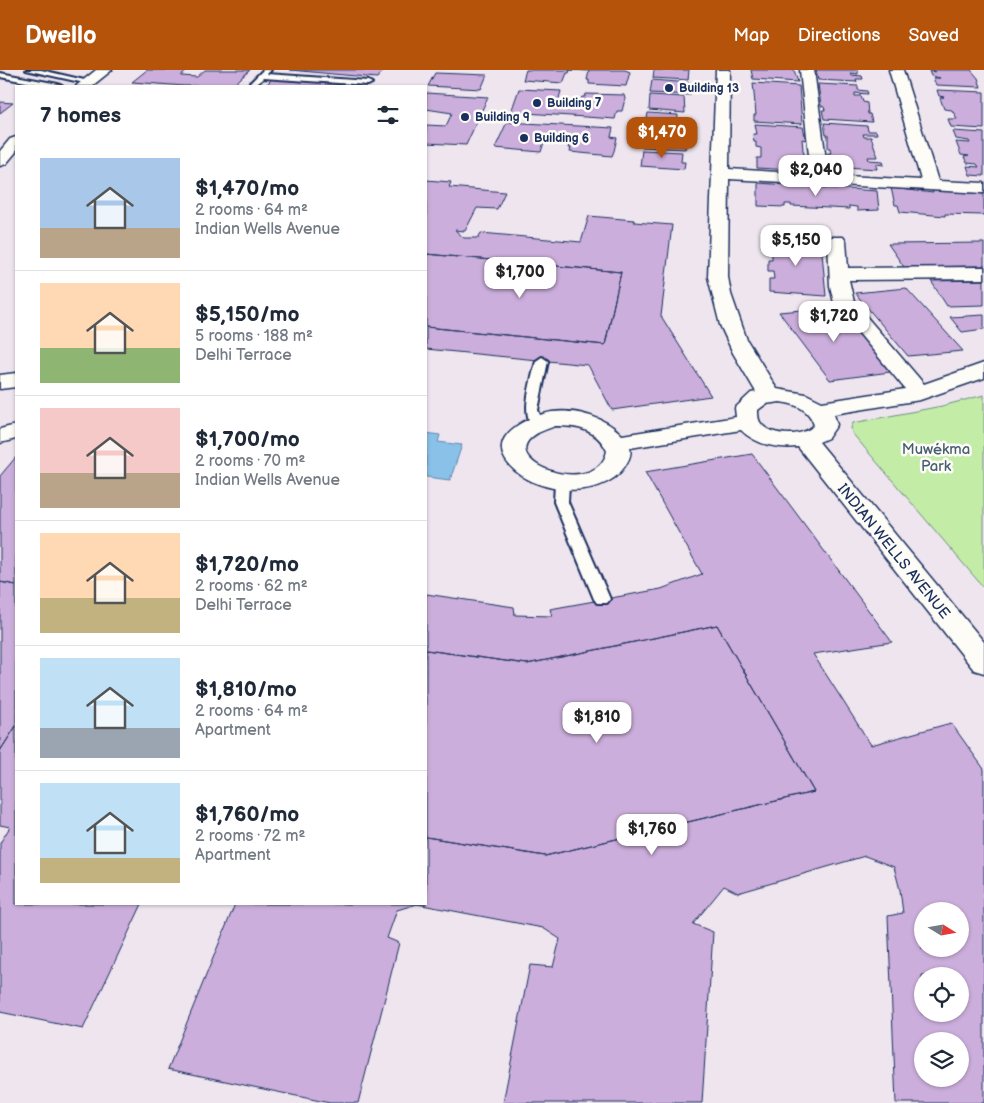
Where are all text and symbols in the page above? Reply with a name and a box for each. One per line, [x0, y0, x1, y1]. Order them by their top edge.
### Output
text: Dwello [25, 21, 97, 50]
text: Map [734, 25, 770, 46]
text: Directions [798, 25, 880, 46]
text: Saved [908, 25, 959, 46]
place label: Building 13 [679, 81, 739, 96]
marker: Building 13 [663, 82, 675, 94]
place label: Building 7 [547, 96, 602, 111]
marker: Building 7 [531, 97, 543, 109]
icon: filters [374, 101, 402, 129]
text: 7 homes [40, 103, 121, 128]
place label: Building 9 [475, 110, 530, 125]
marker: Building 9 [459, 111, 471, 123]
pin: $1,470 [621, 116, 703, 159]
text: $1,470 [637, 123, 687, 142]
place label: Building 6 [534, 131, 589, 146]
marker: Building 6 [518, 132, 530, 144]
pin: $2,040 [775, 154, 857, 197]
text: $2,040 [789, 161, 843, 180]
text: $1,470/mo [195, 176, 299, 201]
icon: home [80, 178, 140, 238]
text: 2 rooms · 64 m² [195, 201, 308, 220]
text: Indian Wells Avenue [195, 220, 340, 239]
pin: $5,150 [755, 224, 837, 267]
text: $5,150 [771, 231, 821, 250]
pin: $1,700 [479, 256, 561, 299]
text: $1,700 [495, 263, 545, 282]
pin: $1,720 [793, 300, 875, 343]
text: $5,150/mo [195, 302, 299, 327]
icon: home [80, 303, 140, 363]
text: $1,720 [810, 307, 858, 326]
text: 5 rooms · 188 m² [195, 327, 313, 346]
text: Delhi Terrace [195, 346, 292, 365]
text: $1,700/mo [195, 427, 300, 452]
icon: home [80, 428, 140, 488]
park label: Muwékma Park [902, 440, 970, 476]
text: 2 rooms · 70 m² [195, 452, 305, 471]
text: Indian Wells Avenue [195, 471, 340, 490]
street label: INDIAN WELLS AVENUE [833, 480, 954, 623]
text: $1,720/mo [195, 552, 299, 577]
icon: home [80, 553, 140, 613]
text: 2 rooms · 62 m² [195, 577, 308, 596]
text: Delhi Terrace [195, 596, 292, 615]
text: $1,810/mo [195, 677, 297, 702]
icon: home [80, 678, 140, 738]
text: 2 rooms · 64 m² [195, 702, 308, 721]
pin: $1,810 [556, 702, 638, 744]
text: $1,810 [573, 708, 621, 727]
text: Apartment [195, 721, 271, 740]
text: $1,760/mo [195, 802, 299, 827]
icon: home [80, 803, 140, 863]
pin: $1,760 [611, 814, 693, 856]
text: $1,760 [627, 820, 677, 839]
text: 2 rooms · 72 m² [195, 827, 305, 846]
text: Apartment [195, 846, 271, 865]
north arrow [914, 902, 969, 958]
map controls [914, 902, 969, 1087]
button: locate [914, 967, 969, 1022]
button: layers [914, 1032, 969, 1087]

